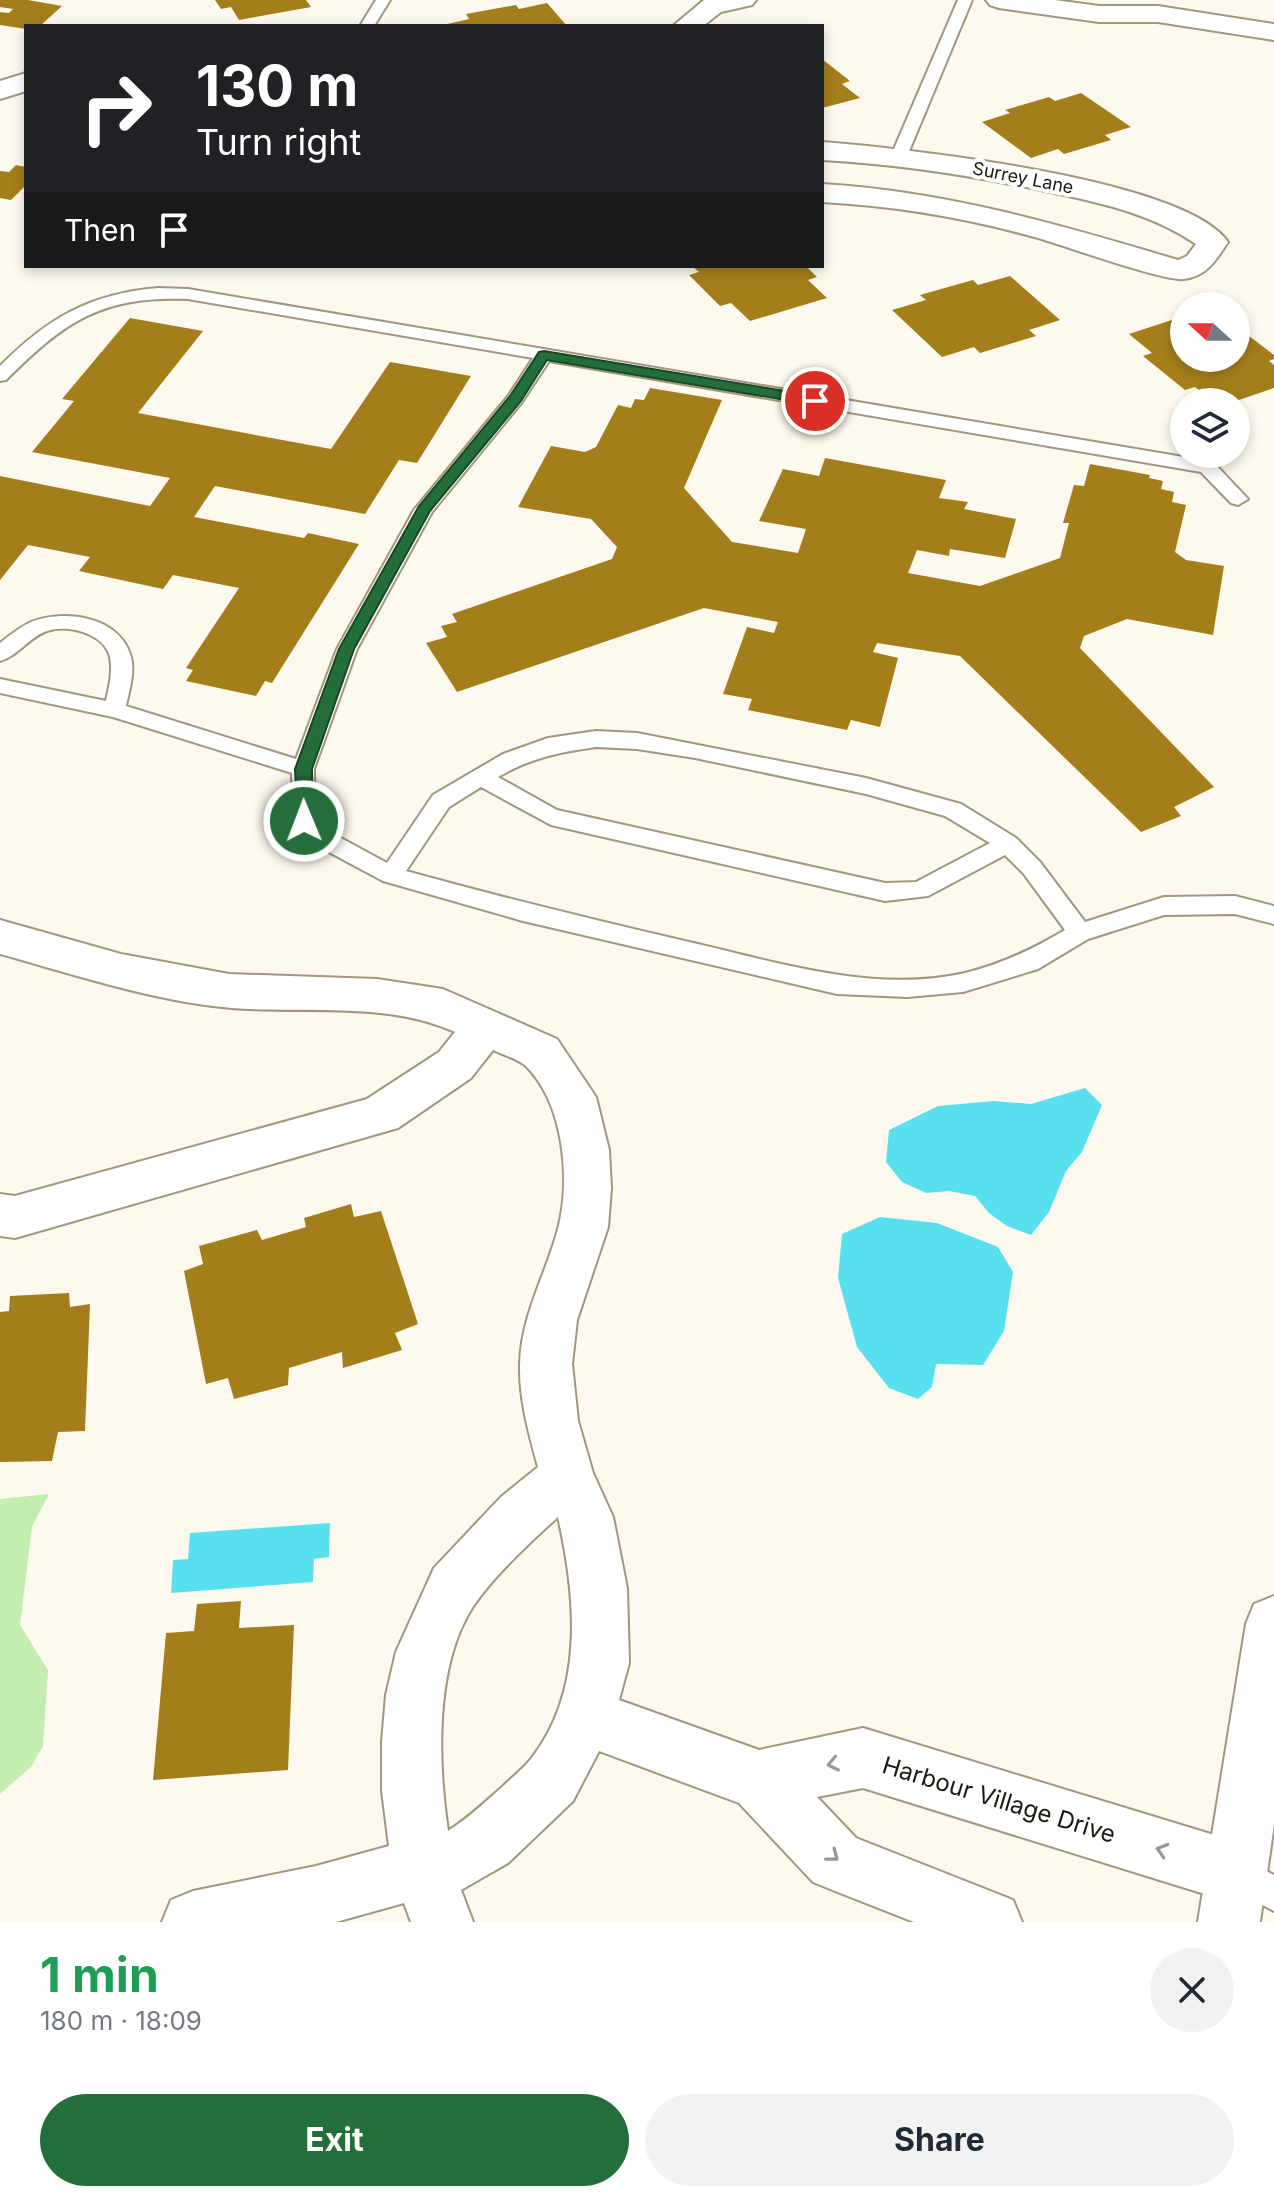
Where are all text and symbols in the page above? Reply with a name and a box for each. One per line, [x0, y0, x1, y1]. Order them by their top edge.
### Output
text: 130 m [196, 52, 358, 120]
icon: right [64, 56, 168, 160]
text: Turn right [196, 120, 361, 164]
street label: Surrey Lane [971, 157, 1075, 198]
icon: arrive [152, 208, 196, 252]
text: Then [64, 212, 136, 248]
north arrow [1170, 292, 1250, 372]
map controls [1170, 292, 1250, 468]
pin [781, 367, 849, 435]
icon: arrive [793, 379, 837, 423]
button: layers [1170, 388, 1250, 468]
position arrow [262, 779, 346, 863]
street label: Harbour Village Drive [879, 1750, 1119, 1849]
one-way arrow [827, 1755, 840, 1772]
one-way arrow [1156, 1843, 1170, 1859]
one-way arrow [824, 1846, 839, 1860]
text: 1 min [40, 1945, 159, 2004]
button: close [1150, 1948, 1234, 2032]
text: 180 m · 18:09 [40, 2005, 202, 2036]
button: Exit [40, 2094, 629, 2186]
button: Share [645, 2094, 1234, 2186]

